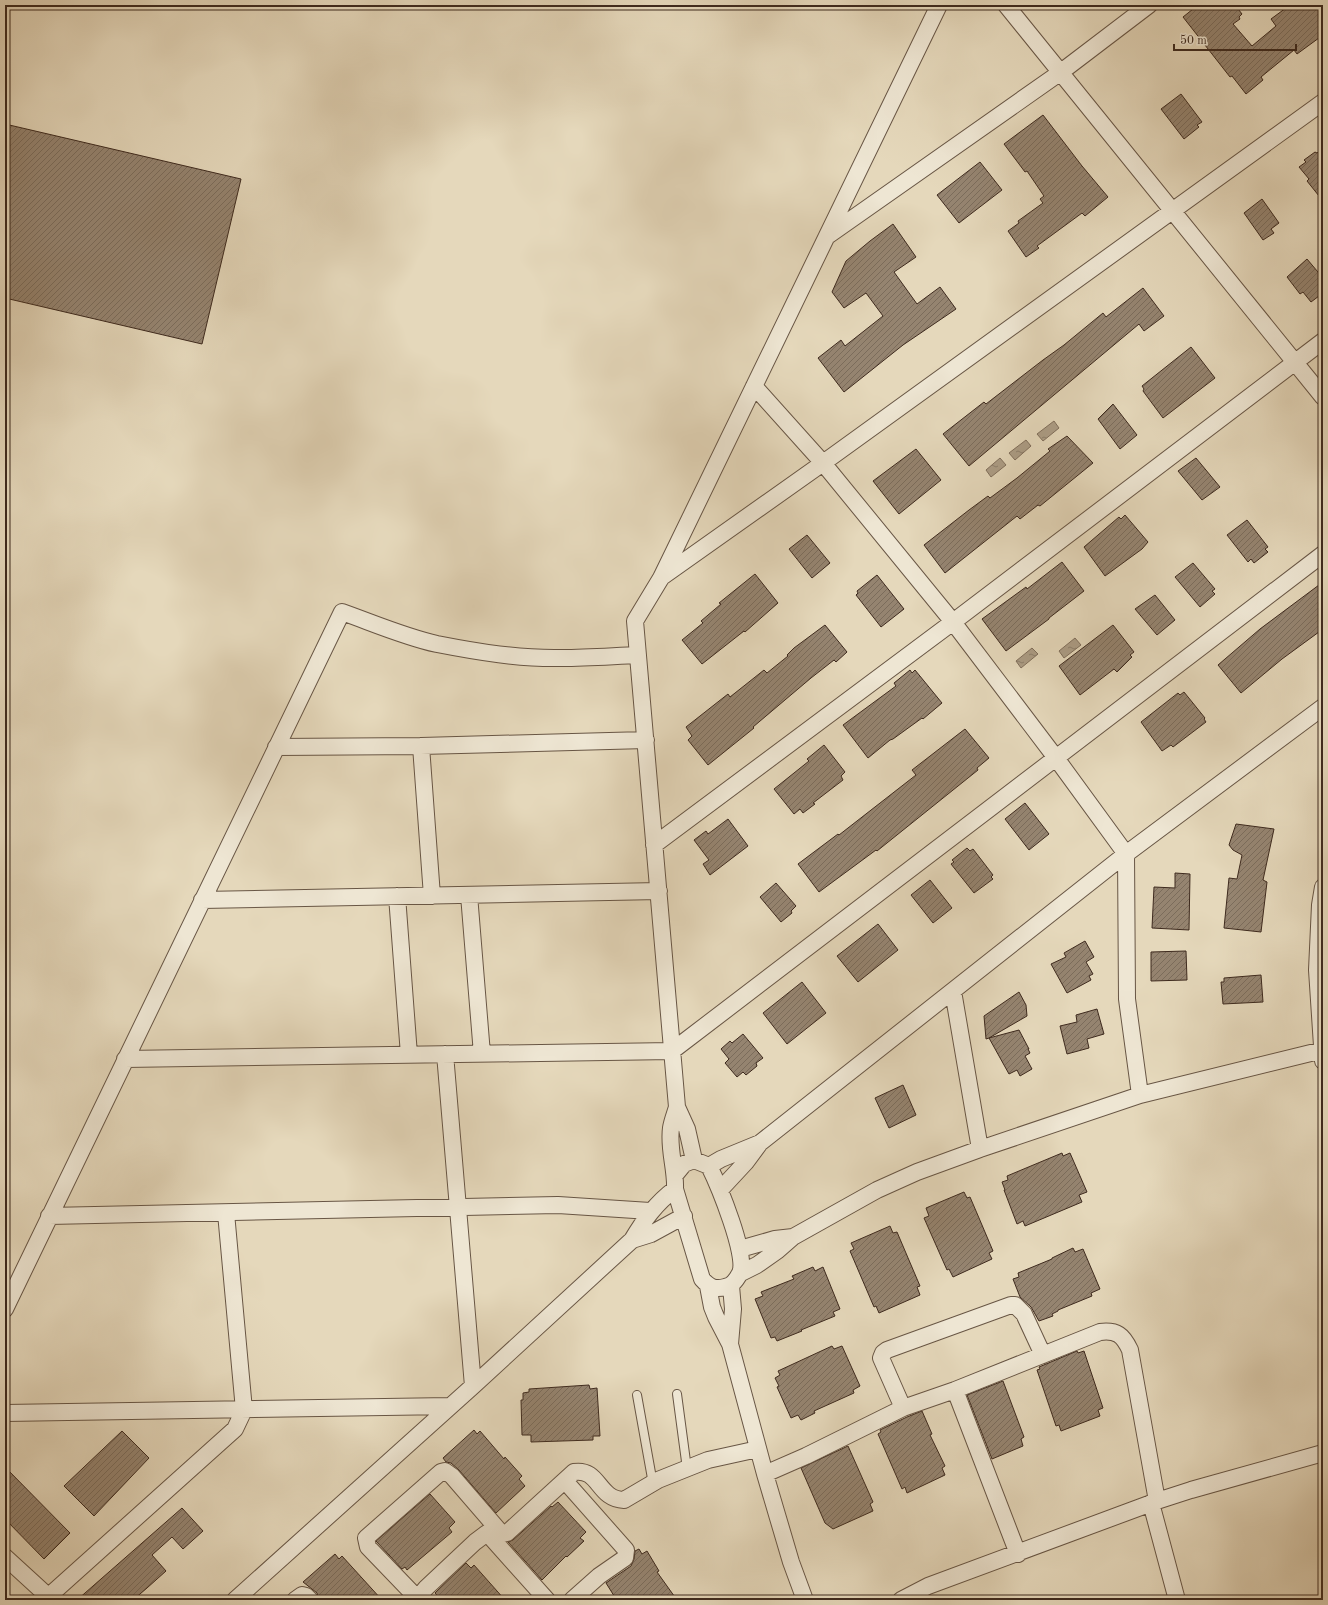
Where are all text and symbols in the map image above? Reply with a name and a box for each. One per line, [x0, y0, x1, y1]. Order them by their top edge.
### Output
scale bar [1174, 26, 1296, 52]
text: 50 m [1180, 34, 1207, 47]

